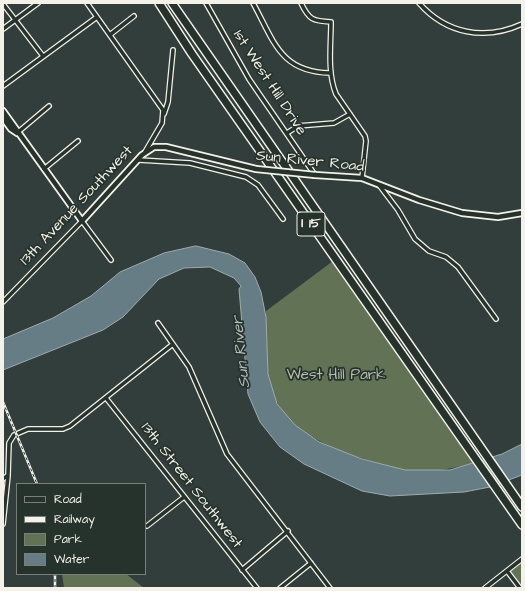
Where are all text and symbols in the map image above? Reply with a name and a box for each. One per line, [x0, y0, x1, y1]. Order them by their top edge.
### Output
street label: 1st West Hill Drive [228, 27, 310, 139]
street label: 13th Avenue Southwest [17, 143, 137, 269]
street label: Sun River Road [255, 147, 365, 177]
road number: I 15 [297, 212, 325, 236]
water label: Sun River [229, 315, 255, 389]
park label: West Hill Park [287, 367, 385, 385]
street label: 13th Street Southwest [136, 420, 246, 552]
legend [16, 483, 146, 575]
text: Road [54, 491, 82, 508]
text: Railway [54, 511, 95, 528]
text: Park [54, 531, 82, 548]
text: Water [54, 551, 89, 568]

